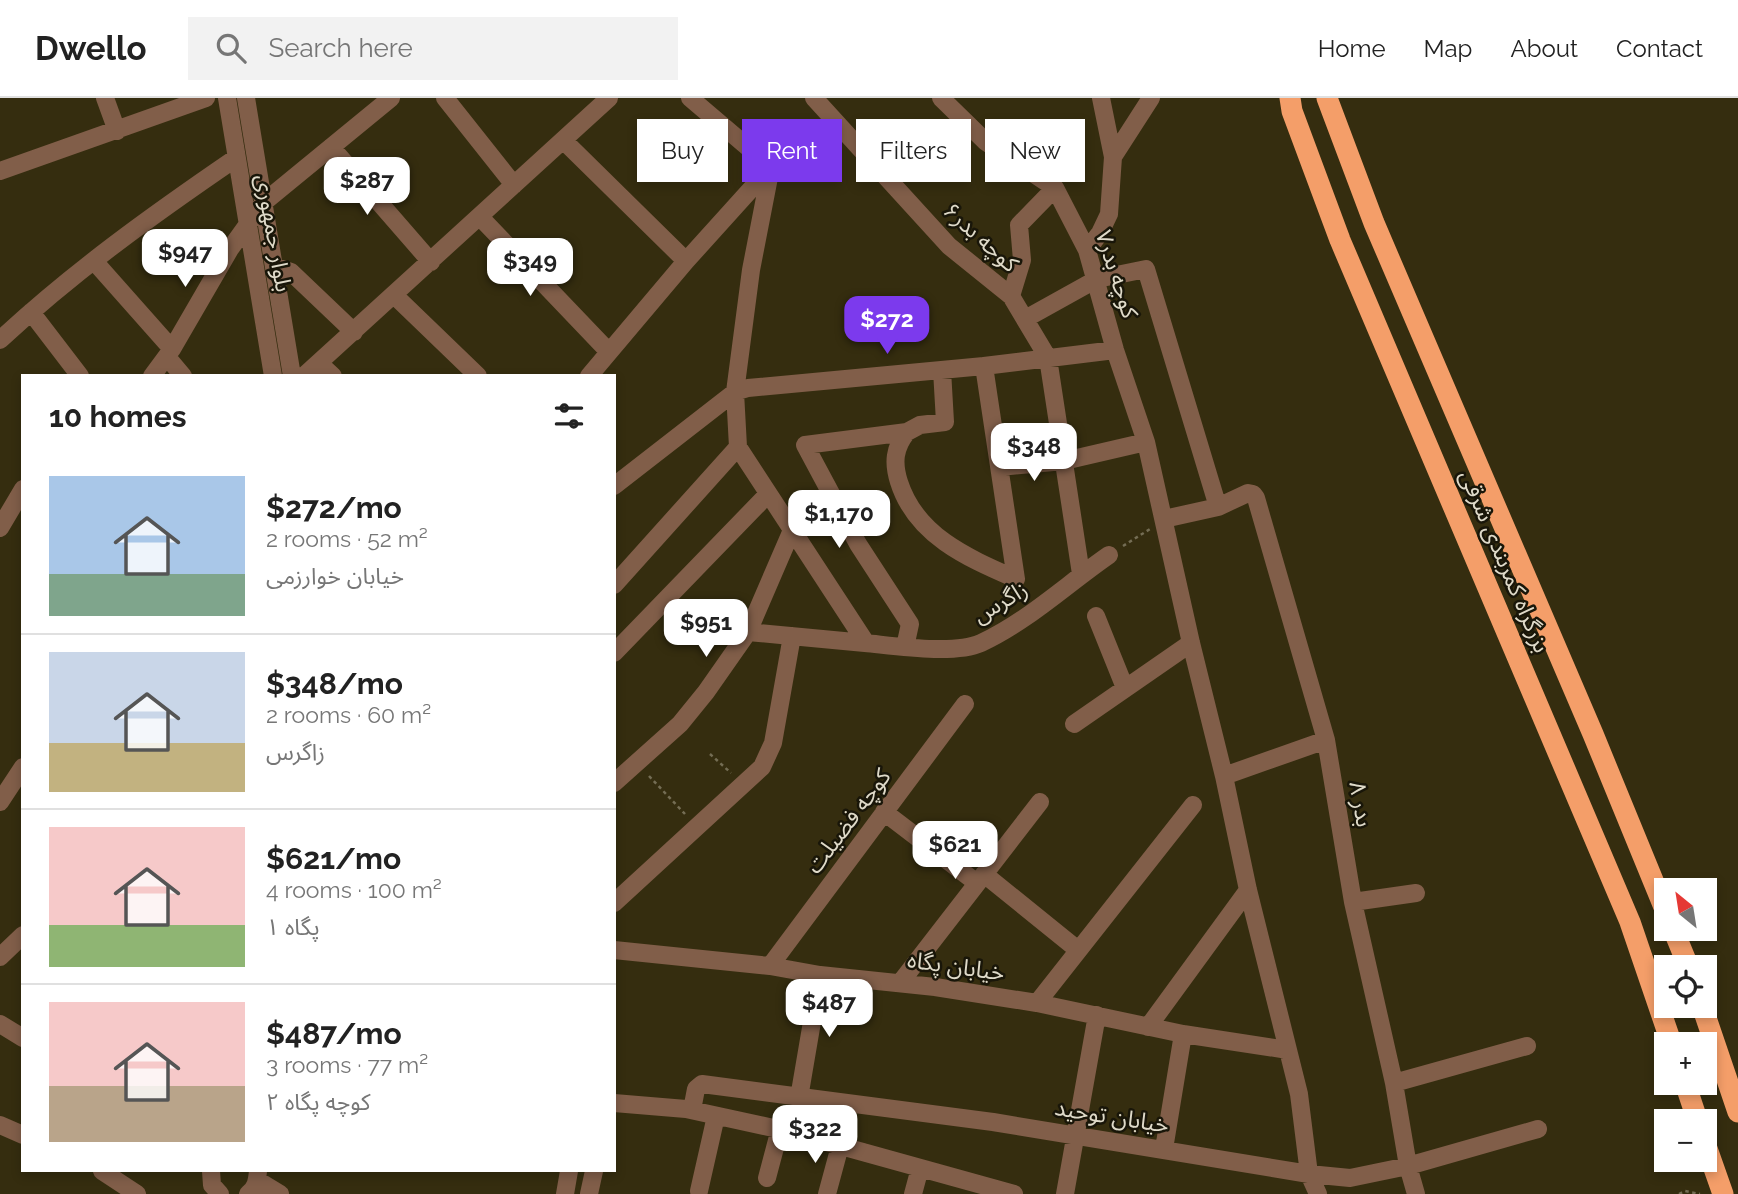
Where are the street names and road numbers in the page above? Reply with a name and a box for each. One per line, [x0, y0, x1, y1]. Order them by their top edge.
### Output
street label: بلوار جمهوری [250, 172, 298, 294]
street label: کوچه بدر۶ [937, 196, 1025, 279]
street label: کوچه بدر۷ [1089, 226, 1145, 322]
street label: بزرگراه کمربندی شرقی [1454, 465, 1556, 657]
street label: زاگرس [967, 575, 1033, 629]
street label: کوچه فضیلت [800, 763, 898, 879]
street label: بدر ۸ [1343, 779, 1379, 829]
street label: خیابان پگاه [905, 945, 1006, 988]
street label: خیابان توحید [1053, 1093, 1171, 1139]

